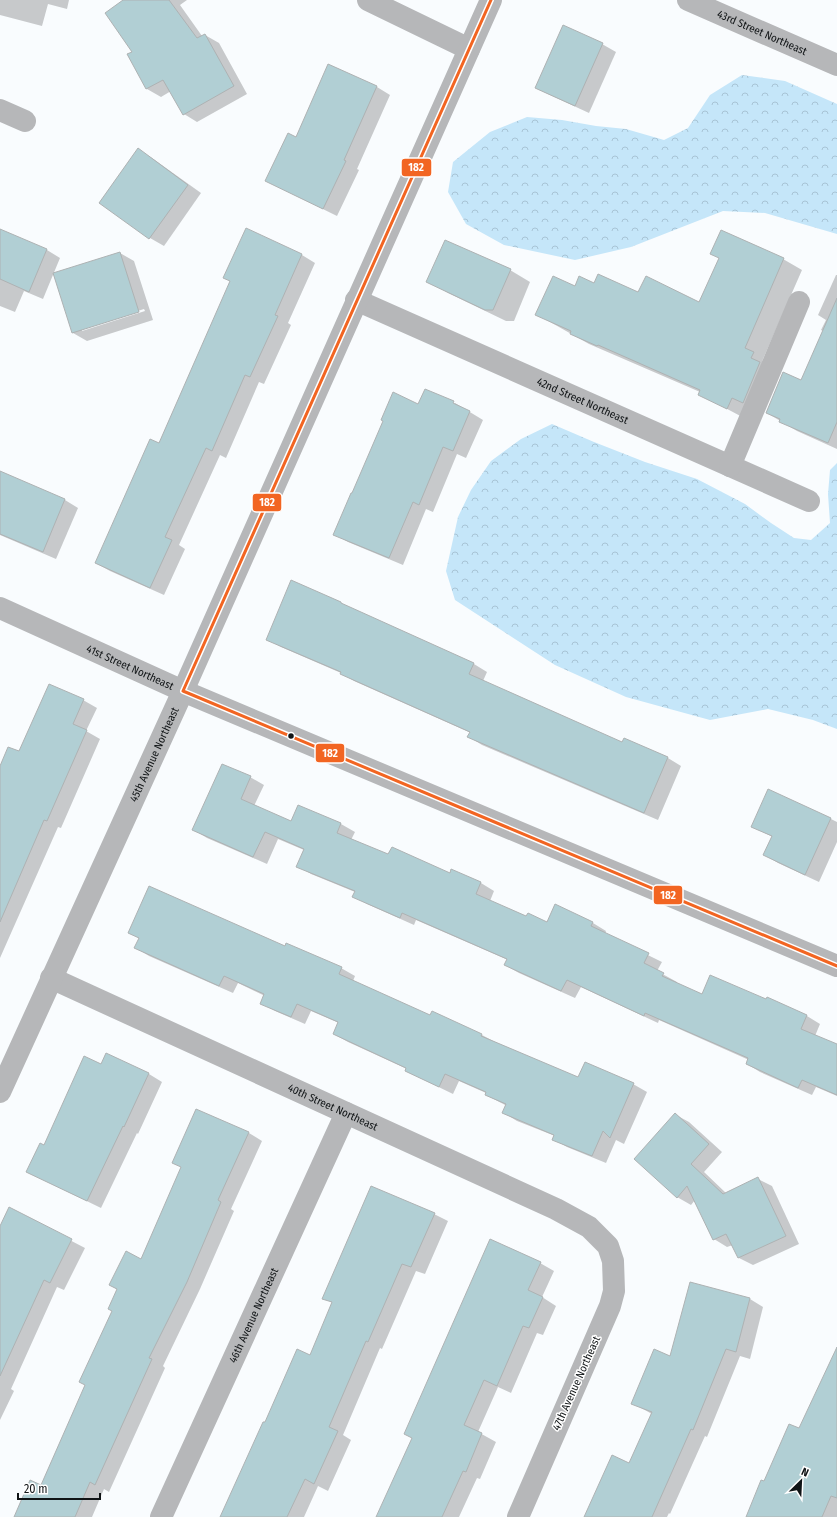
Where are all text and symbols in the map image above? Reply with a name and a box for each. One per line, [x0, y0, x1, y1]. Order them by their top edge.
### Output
street label: 43rd Street Northeast [715, 8, 809, 58]
line badge: 182 [401, 158, 432, 177]
text: 182 [408, 161, 424, 174]
street label: 42nd Street Northeast [535, 375, 631, 427]
line badge: 182 [252, 493, 282, 512]
text: 182 [259, 496, 275, 509]
street label: 41st Street Northeast [84, 642, 176, 693]
street label: 45th Avenue Northeast [127, 705, 182, 804]
unlabelled marker [286, 731, 296, 741]
line badge: 182 [315, 743, 345, 763]
text: 182 [322, 747, 338, 760]
line badge: 182 [653, 885, 683, 905]
text: 182 [660, 889, 676, 902]
street label: 40th Street Northeast [286, 1081, 380, 1134]
street label: 46th Avenue Northeast [226, 1265, 281, 1365]
street label: 47th Avenue Northeast [550, 1334, 603, 1432]
north arrow [781, 1461, 821, 1501]
text: N [799, 1465, 811, 1480]
scale bar [18, 1475, 100, 1501]
text: 20 m [24, 1482, 48, 1496]

